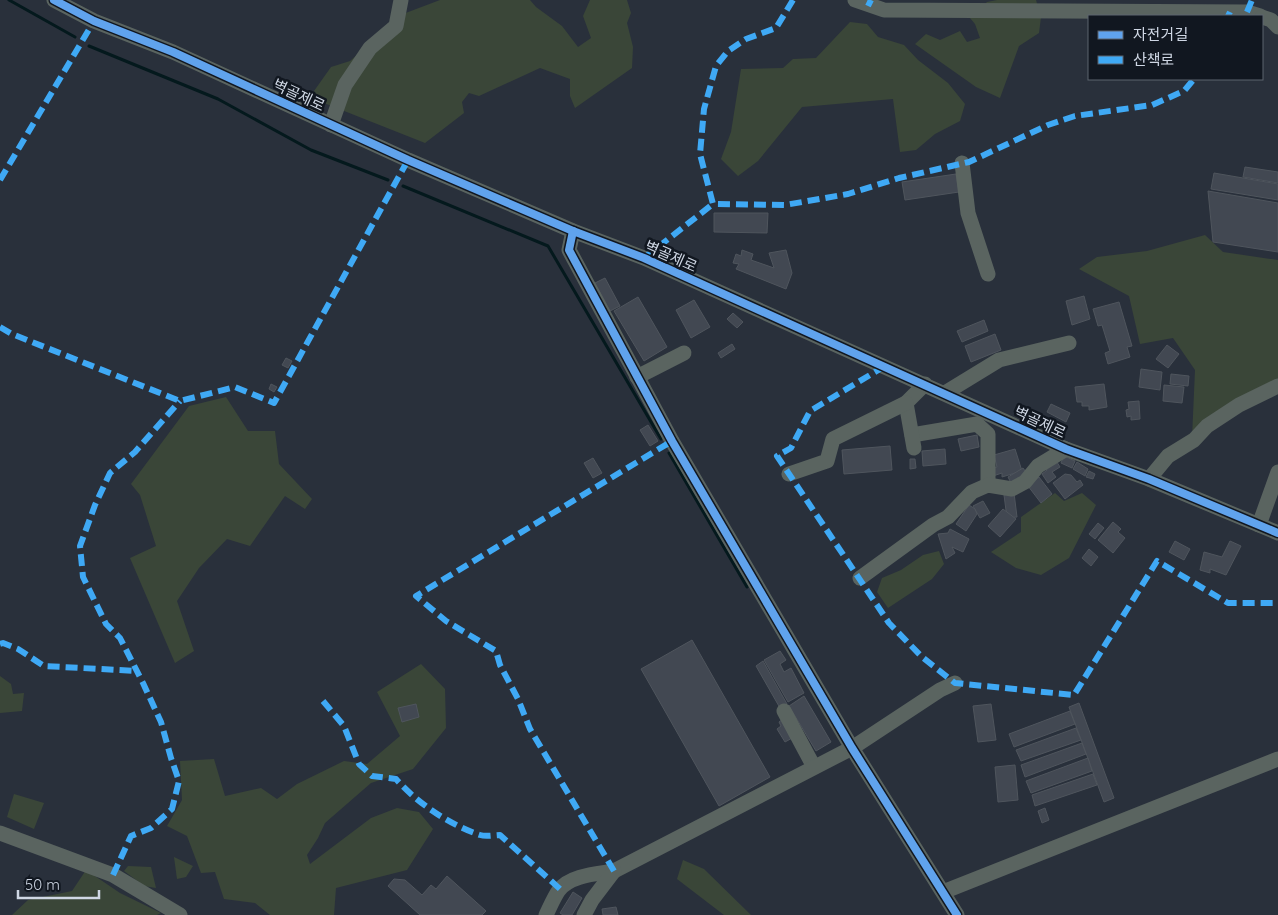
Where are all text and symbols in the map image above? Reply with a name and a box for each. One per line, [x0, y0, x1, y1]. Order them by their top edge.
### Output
legend [1088, 15, 1263, 80]
text: 자전거길 [1133, 25, 1188, 44]
text: 산책로 [1133, 50, 1174, 69]
street label: 벽골제로 [270, 75, 328, 115]
street label: 벽골제로 [642, 236, 700, 276]
street label: 벽골제로 [1011, 402, 1069, 442]
scale bar [18, 868, 99, 900]
text: 50 m [25, 875, 60, 894]

